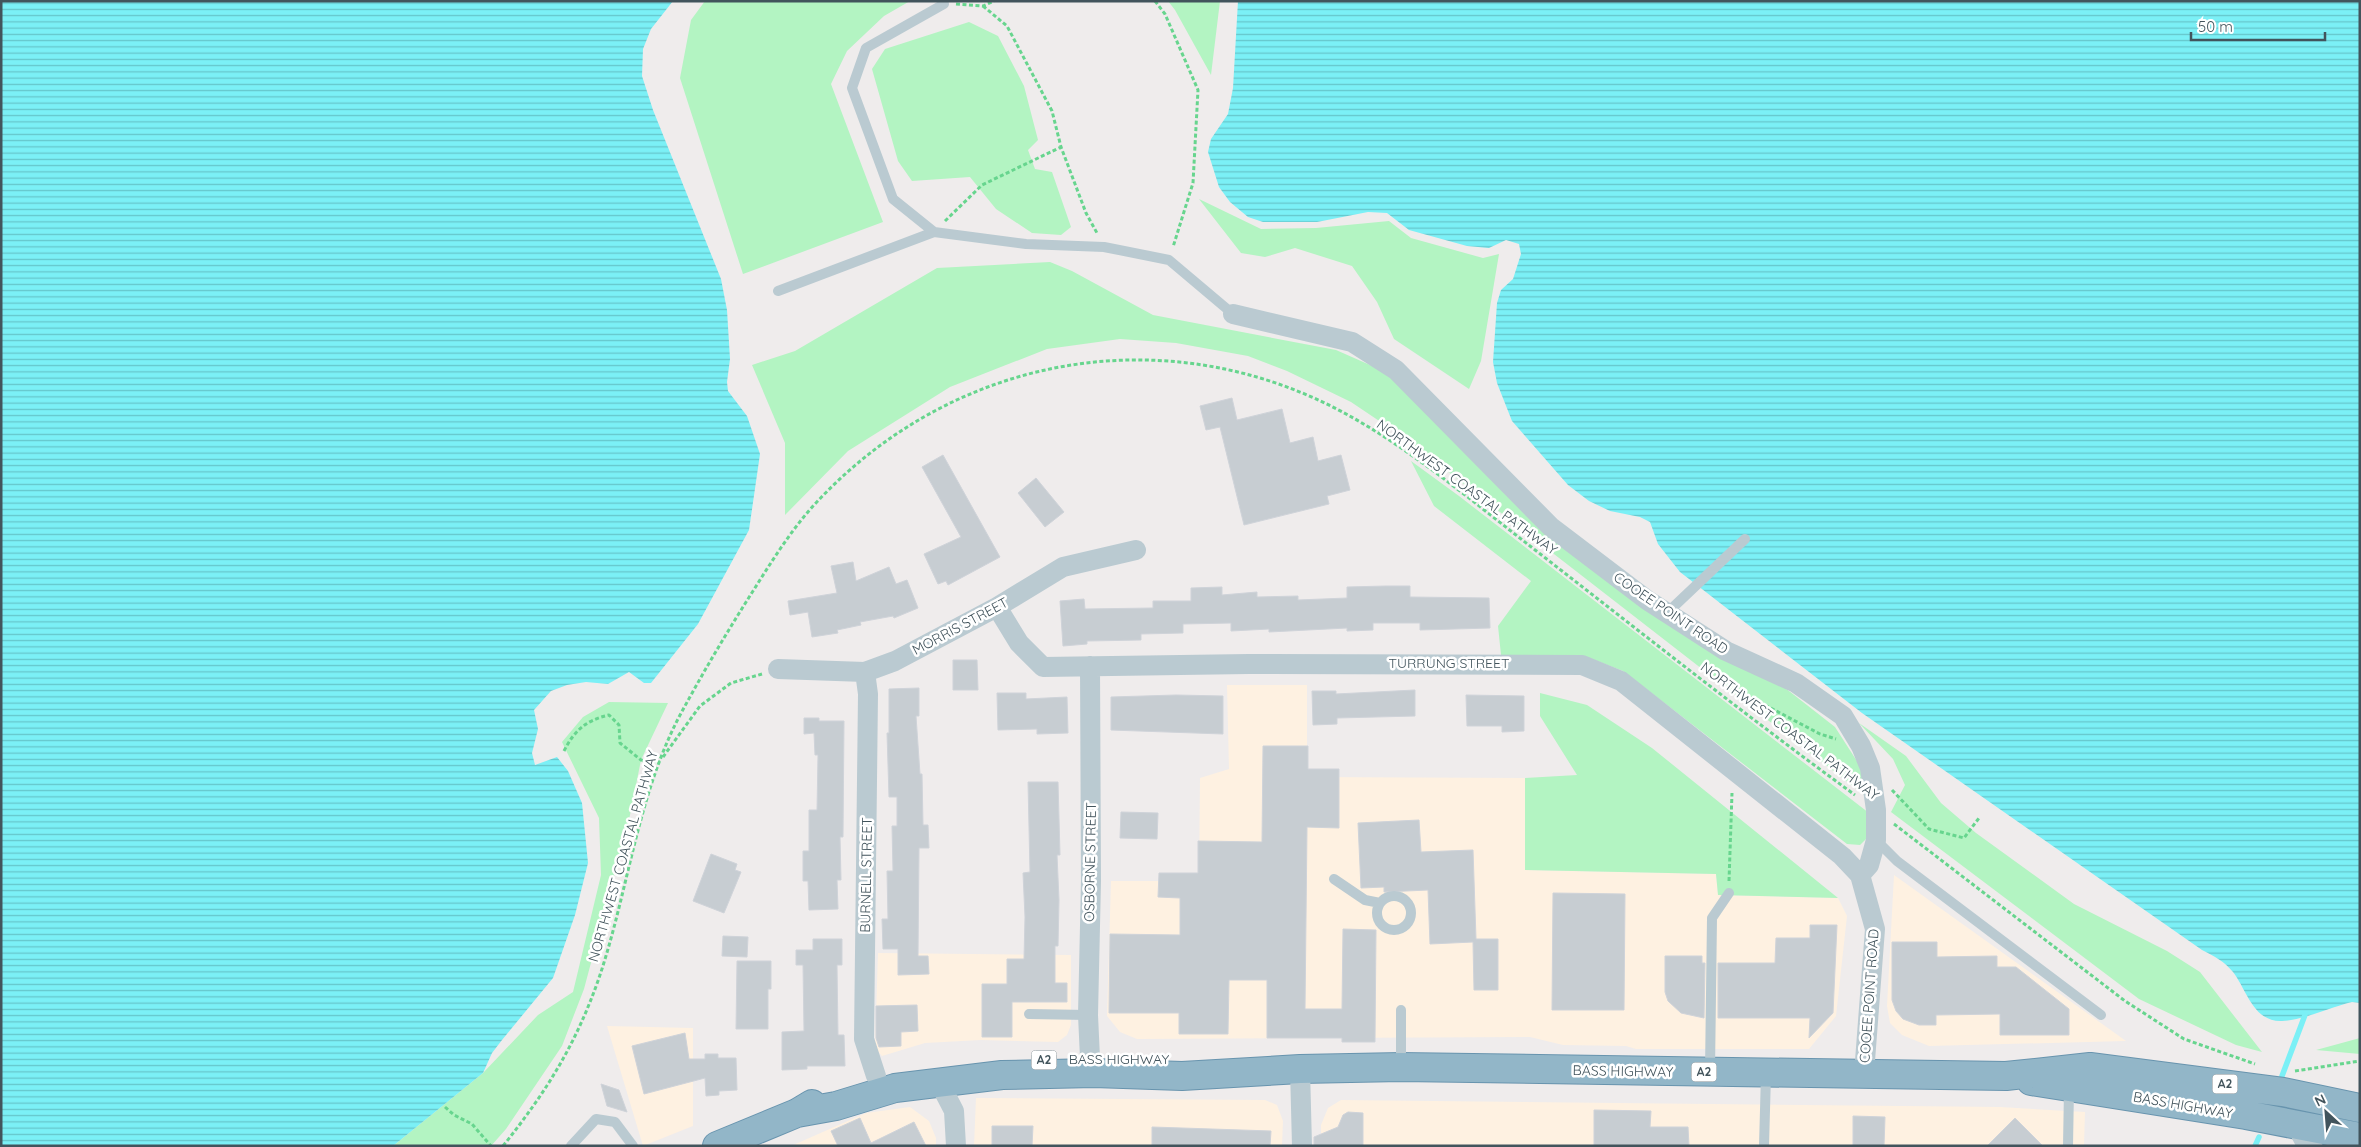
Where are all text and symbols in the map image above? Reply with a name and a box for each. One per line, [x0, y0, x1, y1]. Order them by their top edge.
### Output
scale bar [2191, 10, 2325, 42]
text: 50 m [2198, 17, 2233, 36]
street label: NORTHWEST COASTAL PATHWAY [1373, 415, 1561, 559]
street label: COOEE POINT ROAD [1610, 568, 1732, 658]
street label: MORRIS STREET [909, 593, 1011, 659]
street label: TURRUNG STREET [1389, 654, 1509, 672]
street label: NORTHWEST COASTAL PATHWAY [1697, 658, 1883, 804]
street label: NORTHWEST COASTAL PATHWAY [584, 748, 662, 964]
street label: OSBORNE STREET [1080, 802, 1100, 922]
street label: BURNELL STREET [856, 817, 876, 933]
street label: COOEE POINT ROAD [1855, 928, 1883, 1064]
road number: A2 [1032, 1050, 1056, 1070]
street label: BASS HIGHWAY [1069, 1050, 1169, 1068]
street label: BASS HIGHWAY [1573, 1061, 1674, 1081]
road number: A2 [1692, 1062, 1716, 1082]
road number: A2 [2212, 1074, 2238, 1094]
street label: BASS HIGHWAY [2132, 1087, 2234, 1123]
north arrow [2301, 1087, 2351, 1137]
text: N [2312, 1090, 2329, 1111]

